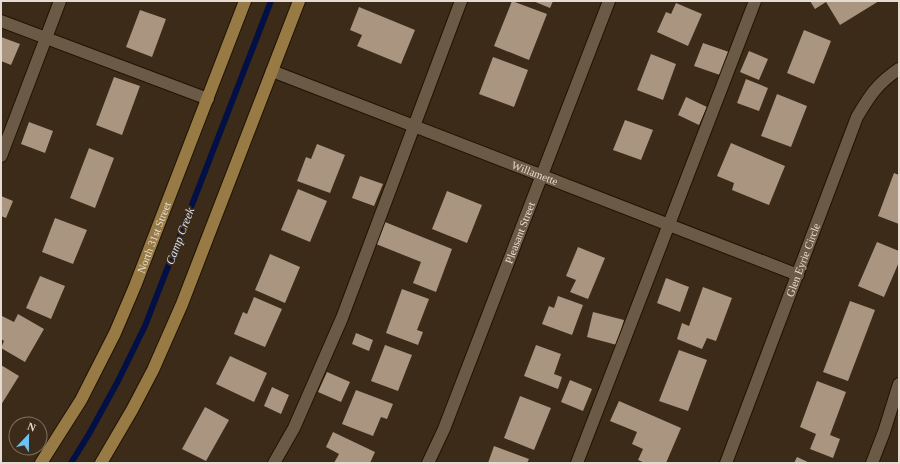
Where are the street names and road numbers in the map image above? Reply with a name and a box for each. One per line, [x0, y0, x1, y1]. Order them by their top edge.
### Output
street label: Willamette [510, 159, 560, 187]
street label: North 31st Street [135, 200, 173, 275]
street label: Pleasant Street [502, 200, 537, 265]
street label: Glen Eyrie Circle [783, 222, 822, 299]

